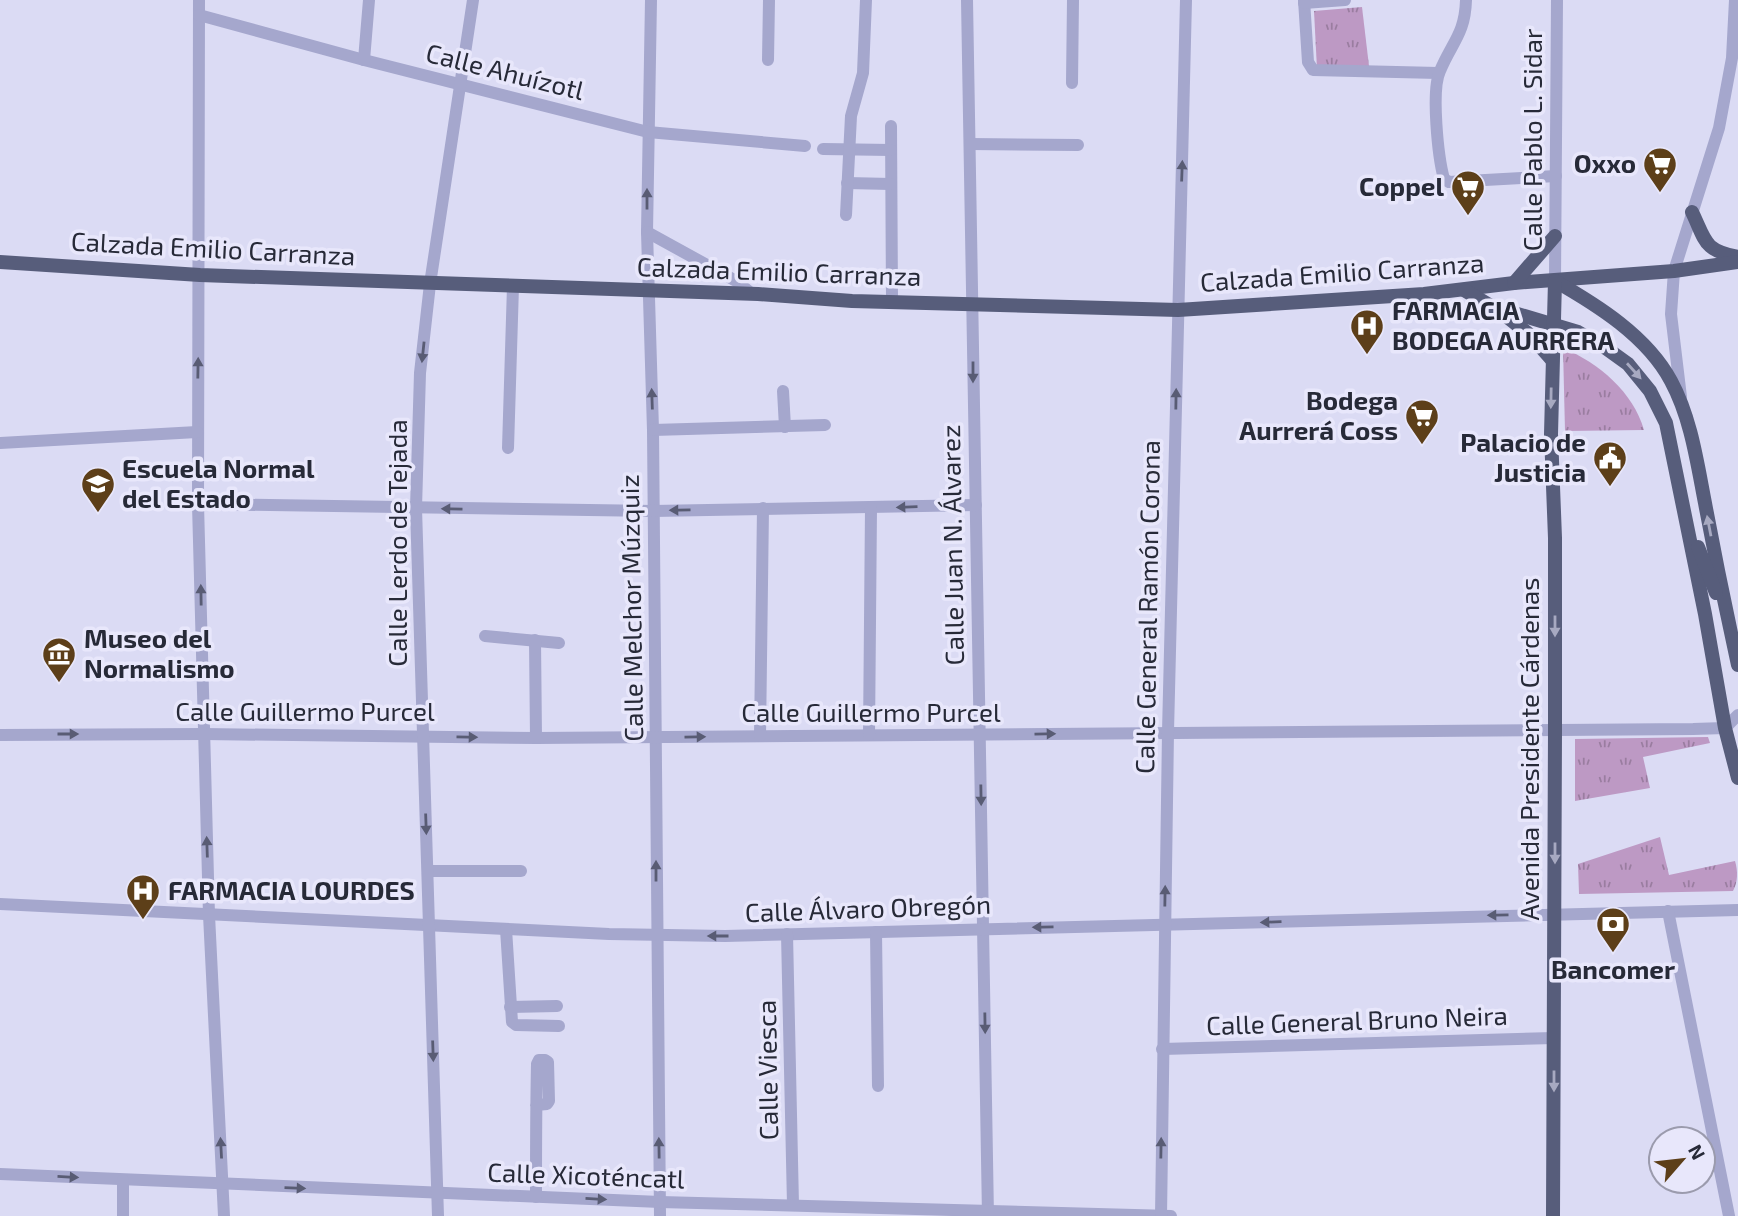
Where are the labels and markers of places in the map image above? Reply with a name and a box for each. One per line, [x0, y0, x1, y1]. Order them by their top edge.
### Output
supermarket icon: Oxxo [1641, 145, 1679, 194]
place label: Oxxo [1574, 147, 1636, 178]
supermarket icon: Coppel [1449, 168, 1487, 217]
place label: Coppel [1359, 170, 1444, 201]
place label: FARMACIA BODEGA AURRERA [1392, 294, 1614, 355]
hospital icon: FARMACIA BODEGA AURRERA [1348, 307, 1386, 356]
place label: Bodega Aurrerá Coss [1239, 384, 1398, 445]
supermarket icon: Bodega Aurrerá Coss [1403, 397, 1441, 446]
place label: Palacio de Justicia [1460, 426, 1586, 487]
public building icon: Palacio de Justicia [1591, 439, 1629, 488]
place label: Escuela Normal del Estado [122, 452, 315, 513]
school or university icon: Escuela Normal del Estado [79, 465, 117, 514]
place label: Museo del Normalismo [84, 622, 235, 683]
museum icon: Museo del Normalismo [40, 635, 78, 684]
hospital icon: FARMACIA LOURDES [124, 872, 162, 921]
place label: FARMACIA LOURDES [168, 874, 415, 905]
bank icon: Bancomer [1594, 905, 1632, 954]
place label: Bancomer [1551, 953, 1675, 984]

